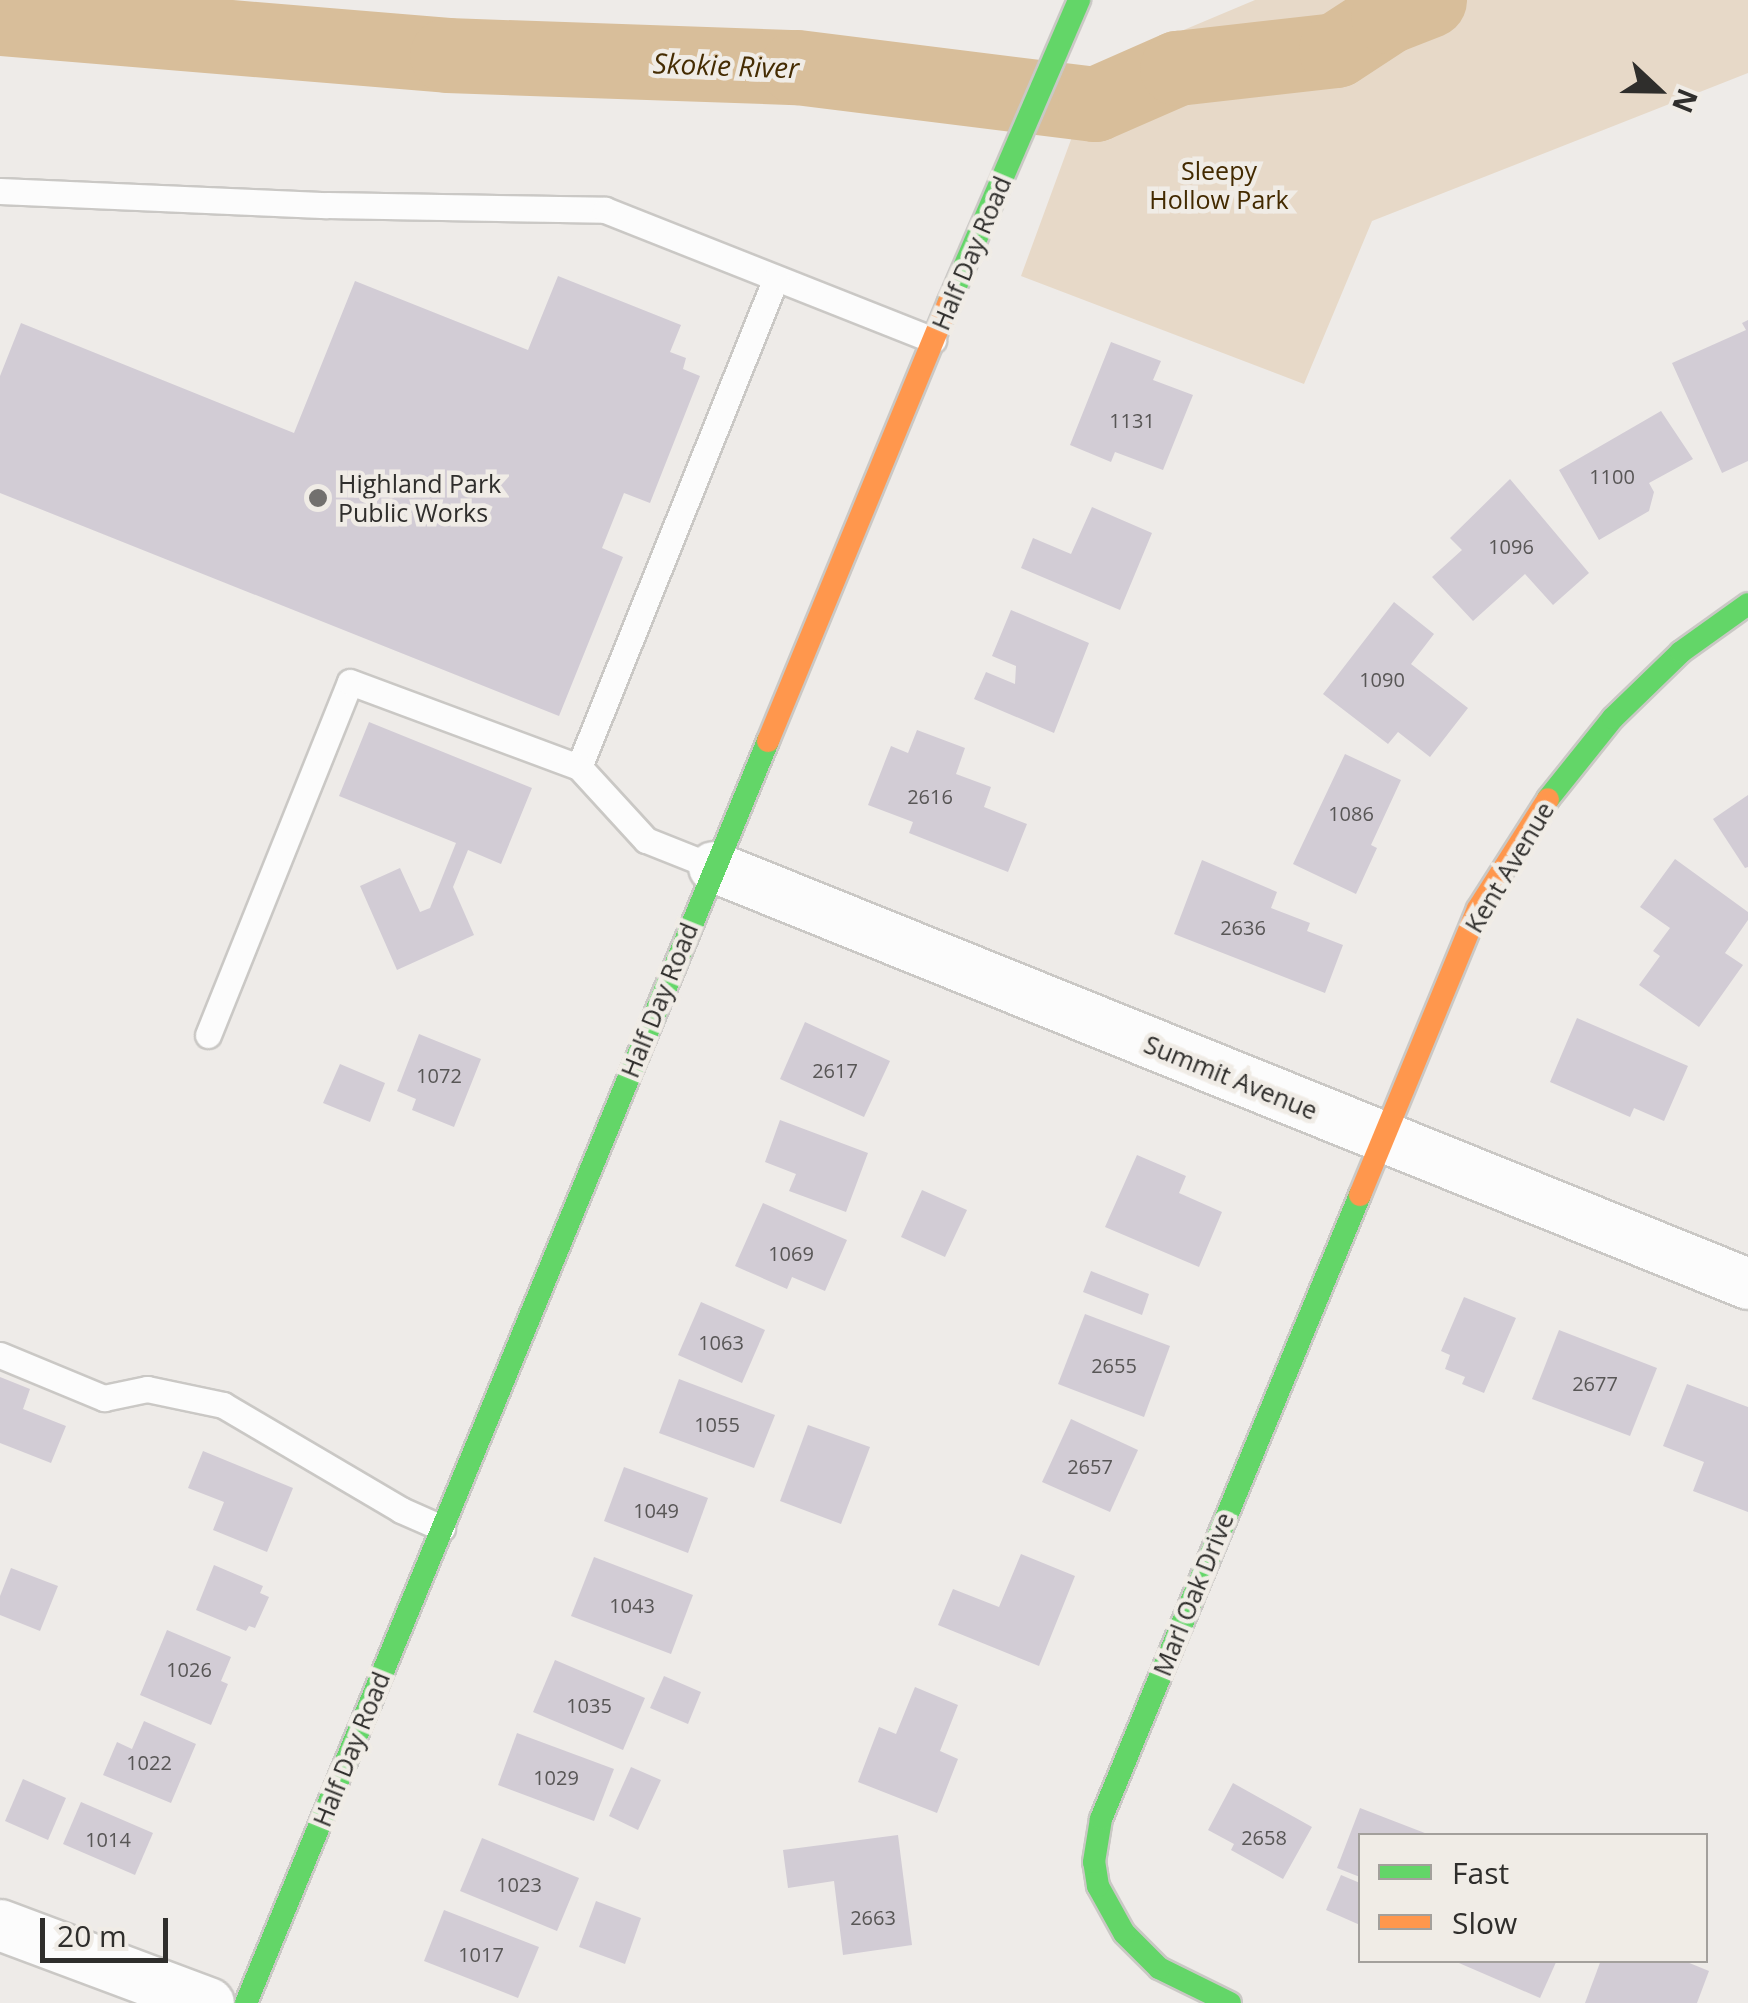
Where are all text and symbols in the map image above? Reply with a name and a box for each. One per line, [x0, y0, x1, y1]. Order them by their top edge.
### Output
north arrow [1608, 40, 1708, 140]
water label: Skokie River [652, 46, 800, 84]
text: N [1664, 84, 1708, 119]
park label: Sleepy Hollow Park [1149, 156, 1289, 215]
street label: Half Day Road [925, 172, 1017, 334]
house number: 1131 [1109, 408, 1155, 432]
house number: 1100 [1589, 464, 1635, 488]
place label: Highland Park Public Works [338, 469, 501, 528]
marker: Highland Park Public Works [307, 487, 329, 509]
house number: 1096 [1488, 534, 1534, 558]
house number: 1090 [1359, 667, 1405, 691]
house number: 2616 [907, 784, 953, 808]
street label: Kent Avenue [1458, 796, 1560, 938]
house number: 1086 [1328, 801, 1374, 825]
house number: 2636 [1220, 915, 1266, 939]
street label: Half Day Road [614, 918, 704, 1082]
street label: Summit Avenue [1140, 1029, 1322, 1125]
house number: 2617 [812, 1058, 858, 1082]
house number: 1072 [416, 1063, 462, 1087]
house number: 1069 [768, 1241, 814, 1265]
house number: 1063 [698, 1330, 744, 1354]
house number: 2655 [1091, 1353, 1137, 1377]
house number: 2677 [1572, 1371, 1618, 1395]
house number: 1055 [694, 1412, 740, 1436]
house number: 2657 [1067, 1454, 1113, 1478]
house number: 1049 [633, 1498, 679, 1522]
street label: Marl Oak Drive [1147, 1508, 1239, 1680]
house number: 1043 [609, 1593, 655, 1617]
house number: 1026 [166, 1657, 212, 1681]
street label: Half Day Road [306, 1667, 396, 1831]
house number: 1035 [566, 1693, 612, 1717]
house number: 1022 [126, 1750, 172, 1774]
house number: 1029 [533, 1765, 579, 1789]
house number: 2658 [1241, 1825, 1287, 1849]
house number: 1014 [85, 1827, 131, 1851]
legend [1358, 1833, 1708, 1963]
text: Fast [1452, 1852, 1509, 1893]
house number: 1023 [496, 1872, 542, 1896]
scale bar [45, 1898, 172, 1960]
text: Slow [1452, 1902, 1517, 1943]
house number: 2663 [850, 1905, 896, 1929]
text: 20 m [57, 1915, 127, 1956]
house number: 1017 [458, 1942, 504, 1966]

